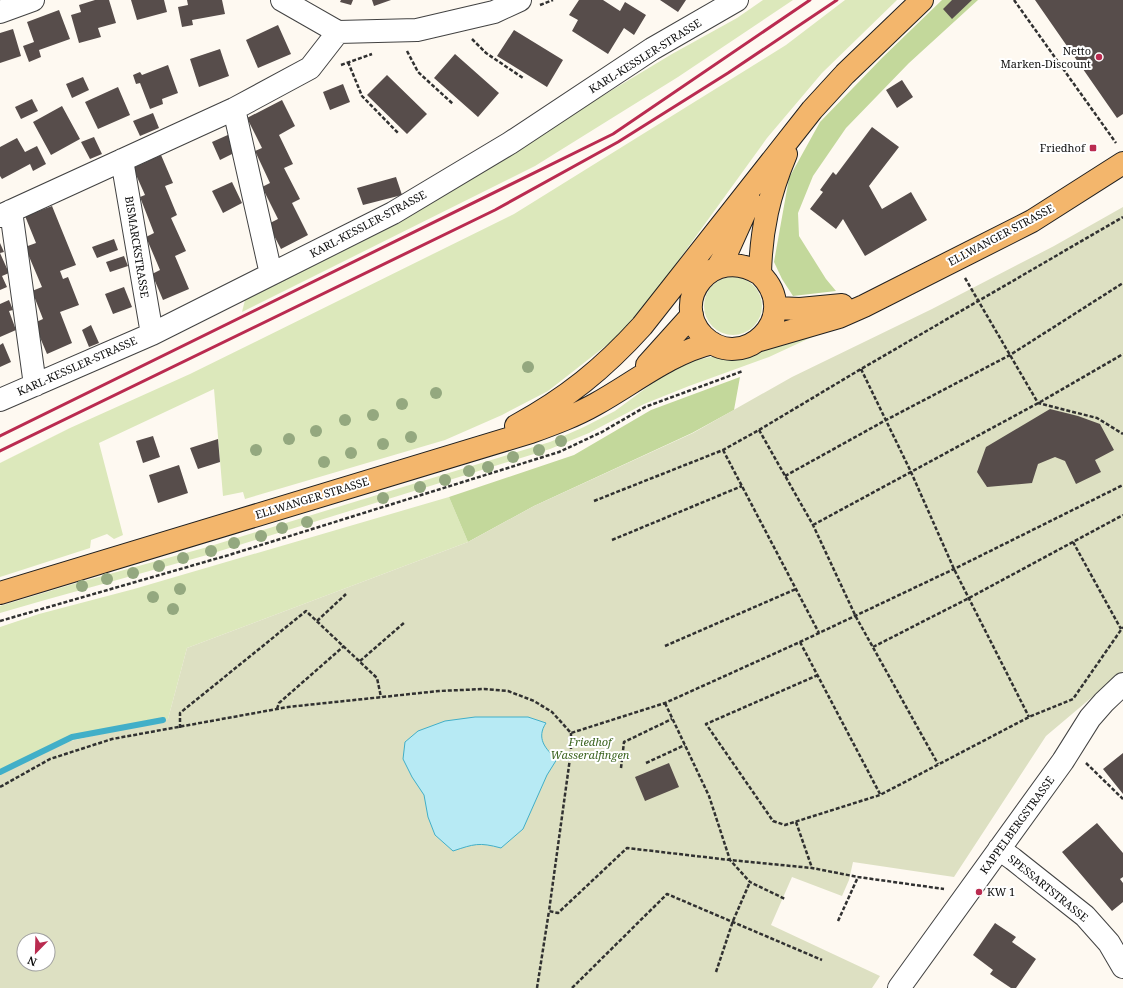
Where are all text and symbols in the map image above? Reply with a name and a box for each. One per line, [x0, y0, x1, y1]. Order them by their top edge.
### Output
street label: KARL-KESSLER-STRASSE [586, 15, 704, 96]
place label: Netto Marken-Discount [1001, 43, 1091, 71]
marker: Netto Marken-Discount [1094, 52, 1104, 62]
place label: Friedhof [1040, 140, 1086, 155]
marker: Friedhof [1088, 143, 1098, 153]
street label: KARL-KESSLER-STRASSE [307, 186, 429, 261]
street label: BISMARCKSTRASSE [122, 195, 153, 299]
street label: ELLWANGER STRASSE [945, 200, 1056, 269]
street label: KARL-KESSLER-STRASSE [14, 332, 139, 399]
street label: ELLWANGER STRASSE [253, 473, 371, 522]
park label: Friedhof Wasseralfingen [551, 734, 630, 762]
street label: KAPPELBERGSTRASSE [976, 773, 1057, 877]
street label: SPESSARTSTRASSE [1005, 851, 1092, 925]
place label: KW 1 [987, 884, 1015, 899]
marker: KW 1 [974, 887, 984, 897]
north arrow [16, 932, 56, 972]
text: N [25, 953, 39, 970]

